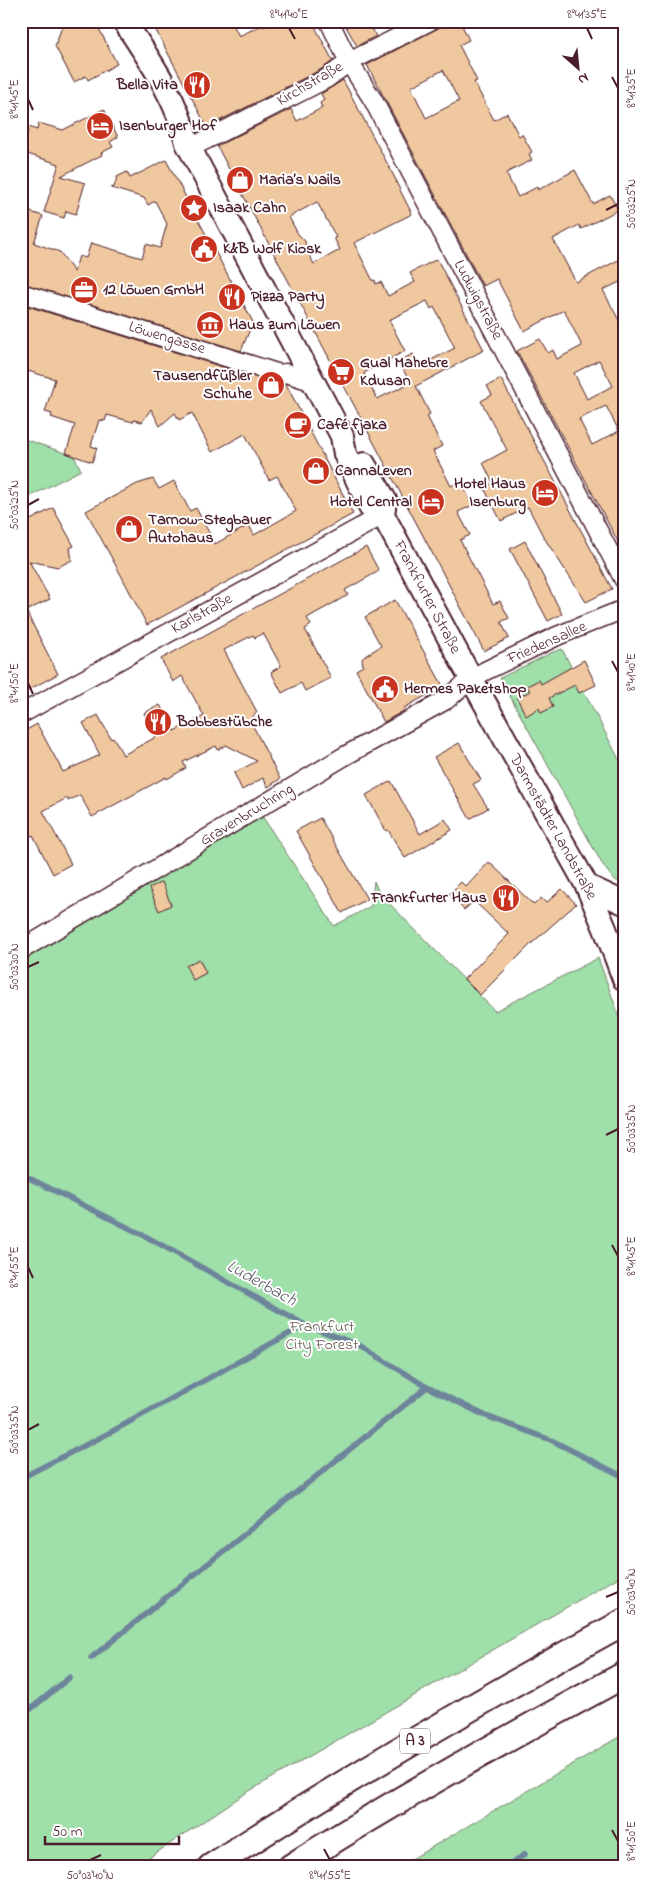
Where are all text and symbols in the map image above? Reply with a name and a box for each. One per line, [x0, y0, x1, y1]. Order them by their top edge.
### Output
text: 8°41'40"E [270, 6, 308, 24]
text: 8°41'35"E [567, 6, 607, 24]
north arrow [552, 42, 602, 92]
street label: Kirchstraße [272, 55, 348, 113]
text: N [574, 67, 592, 90]
text: 8°41'35"E [623, 68, 641, 108]
restaurant icon: Bella Vita [182, 70, 212, 100]
place label: Bella Vita [116, 73, 178, 97]
text: 8°41'45"E [6, 79, 24, 119]
hotel icon: Isenburger Hof [85, 111, 115, 141]
place label: Isenburger Hof [119, 114, 217, 139]
shop icon: Maria’s Nails [225, 165, 255, 195]
place label: Maria’s Nails [259, 168, 341, 192]
text: 50°03'25"N [623, 179, 641, 229]
place icon: Isaak Cahn [179, 193, 209, 223]
place label: Isaak Cahn [213, 196, 286, 220]
public building icon: K&B Wolf Kiosk [189, 234, 219, 264]
place label: K&B Wolf Kiosk [223, 237, 322, 261]
street label: Ludwigstraße [447, 256, 509, 345]
office icon: 12 Löwen GmbH [69, 275, 99, 305]
place label: 12 Löwen GmbH [103, 278, 204, 302]
restaurant icon: Pizza Party [217, 282, 247, 312]
place label: Pizza Party [251, 285, 325, 310]
museum icon: Haus zum Löwen [195, 310, 225, 340]
place label: Haus zum Löwen [229, 313, 340, 337]
street label: Löwengasse [126, 315, 209, 361]
place label: Gual Mahebre Kdusan [360, 351, 449, 393]
supermarket icon: Gual Mahebre Kdusan [326, 357, 356, 387]
place label: Tausendfüßler Schuhe [153, 364, 253, 406]
shop icon: Tausendfüßler Schuhe [256, 370, 286, 400]
cafe icon: Café fjaka [283, 410, 313, 440]
place label: Café fjaka [317, 413, 387, 437]
shop icon: CannaLeven [301, 456, 331, 486]
place label: CannaLeven [335, 459, 412, 483]
place label: Hotel Haus Isenburg [454, 472, 526, 515]
hotel icon: Hotel Haus Isenburg [530, 478, 560, 508]
text: 50°03'25"N [6, 480, 24, 530]
hotel icon: Hotel Central [416, 487, 446, 517]
place label: Hotel Central [330, 490, 412, 514]
place label: Tarnow-Stegbauer Autohaus [148, 508, 272, 550]
shop icon: Tarnow-Stegbauer Autohaus [114, 514, 144, 544]
street label: Frankfurter Straße [387, 535, 467, 659]
street label: Karlstraße [167, 587, 238, 641]
street label: Friedensallee [503, 614, 591, 672]
text: 8°41'40"E [623, 653, 641, 691]
text: 8°41'50"E [6, 663, 24, 703]
public building icon: Hermes Paketshop [370, 674, 400, 704]
place label: Hermes Paketshop [404, 677, 527, 701]
restaurant icon: Bobbestübche [143, 707, 173, 737]
place label: Bobbestübche [176, 710, 273, 734]
street label: Darmstädter Landstraße [502, 749, 604, 905]
street label: Gravenbruchring [196, 778, 298, 852]
restaurant icon: Frankfurter Haus [491, 883, 521, 913]
place label: Frankfurter Haus [370, 886, 487, 910]
text: 50°03'30"N [6, 943, 24, 991]
text: 50°03'35"N [623, 1104, 641, 1154]
text: 8°41'45"E [623, 1236, 641, 1276]
text: 8°41'55"E [6, 1246, 24, 1288]
water label: Luderbach [221, 1254, 301, 1314]
park label: Frankfurt City Forest [286, 1315, 359, 1357]
text: 50°03'35"N [6, 1405, 24, 1455]
text: 50°03'40"N [623, 1568, 641, 1616]
road number: A 3 [400, 1728, 430, 1754]
scale bar [45, 1813, 179, 1845]
text: 50 m [52, 1821, 83, 1843]
text: 8°41'50"E [623, 1821, 641, 1861]
text: 50°03'40"N [66, 1867, 114, 1885]
text: 8°41'55"E [309, 1867, 351, 1885]

